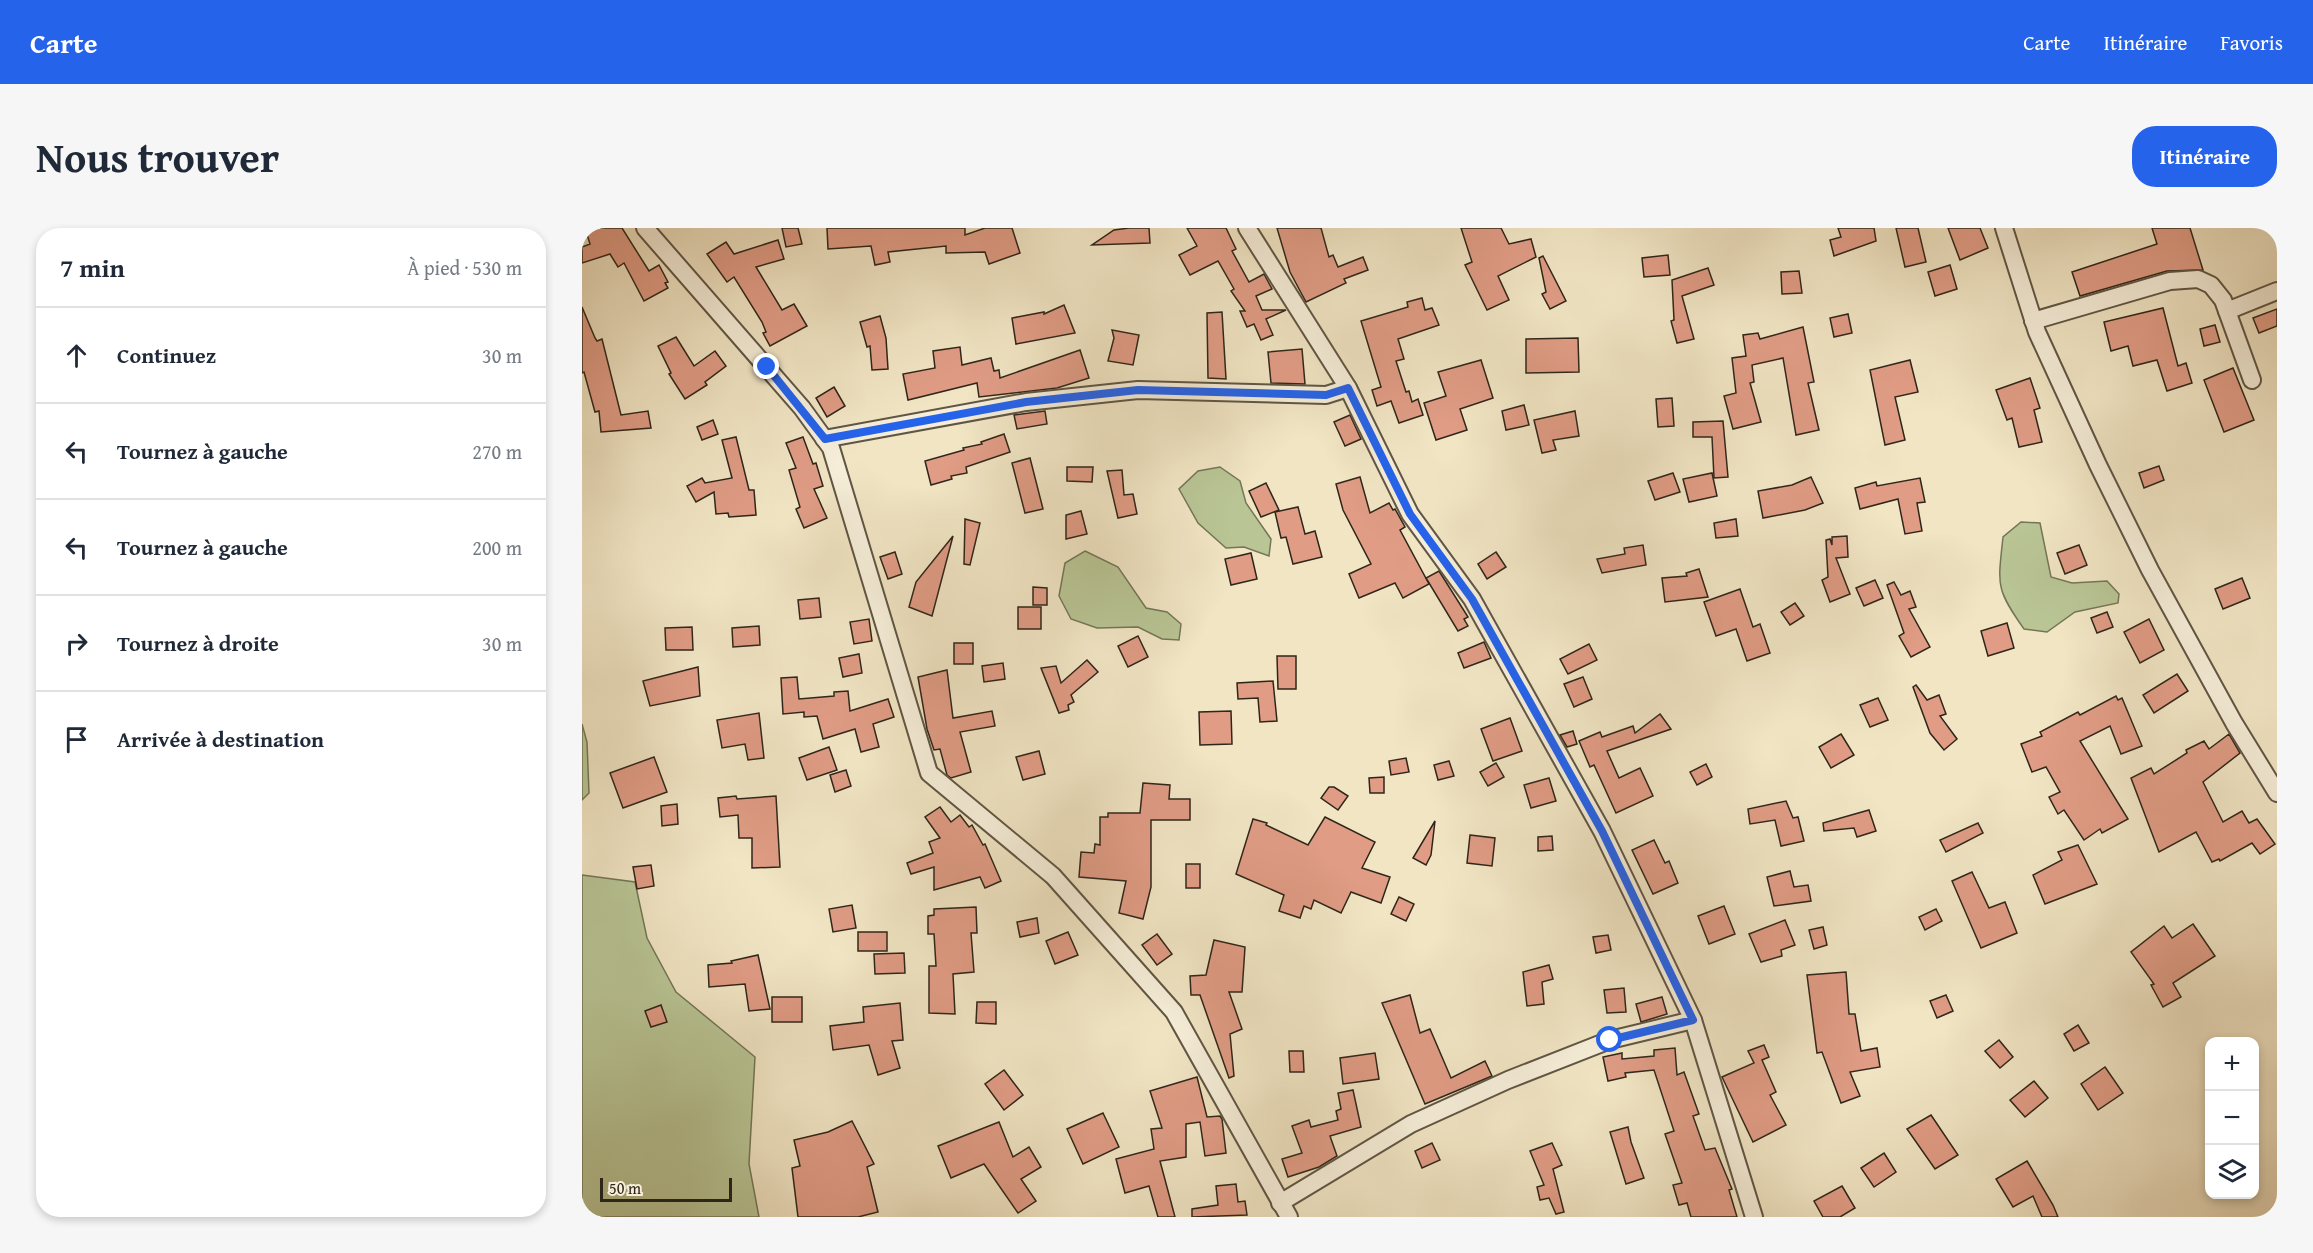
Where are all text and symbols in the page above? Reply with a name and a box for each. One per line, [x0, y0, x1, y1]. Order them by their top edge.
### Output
text: Carte [30, 22, 97, 63]
text: Carte [2023, 27, 2070, 58]
text: Itinéraire [2103, 27, 2187, 58]
text: Favoris [2220, 27, 2283, 58]
text: Nous trouver [36, 126, 279, 187]
button: Itinéraire [2132, 126, 2277, 187]
text: 7 min [60, 248, 125, 287]
text: À pied · 530 m [407, 253, 522, 282]
icon: ahead [60, 339, 93, 372]
text: Continuez [117, 339, 216, 371]
text: 30 m [482, 341, 522, 370]
route end [753, 353, 779, 379]
icon: left [60, 435, 93, 468]
text: Tournez à gauche [117, 435, 288, 467]
text: 270 m [472, 437, 522, 466]
icon: left [60, 531, 93, 564]
text: Tournez à gauche [117, 531, 288, 563]
text: 200 m [472, 533, 522, 562]
icon: right [60, 627, 93, 660]
text: Tournez à droite [117, 627, 279, 659]
text: 30 m [482, 629, 522, 658]
icon: arrive [60, 723, 93, 756]
text: Arrivée à destination [117, 723, 324, 755]
route start [1596, 1026, 1622, 1052]
map controls [2205, 1037, 2259, 1199]
button: + [2205, 1037, 2259, 1091]
button: − [2205, 1091, 2259, 1145]
button: layers [2205, 1145, 2259, 1199]
scale bar [600, 1175, 732, 1202]
text: 50 m [609, 1176, 641, 1200]

